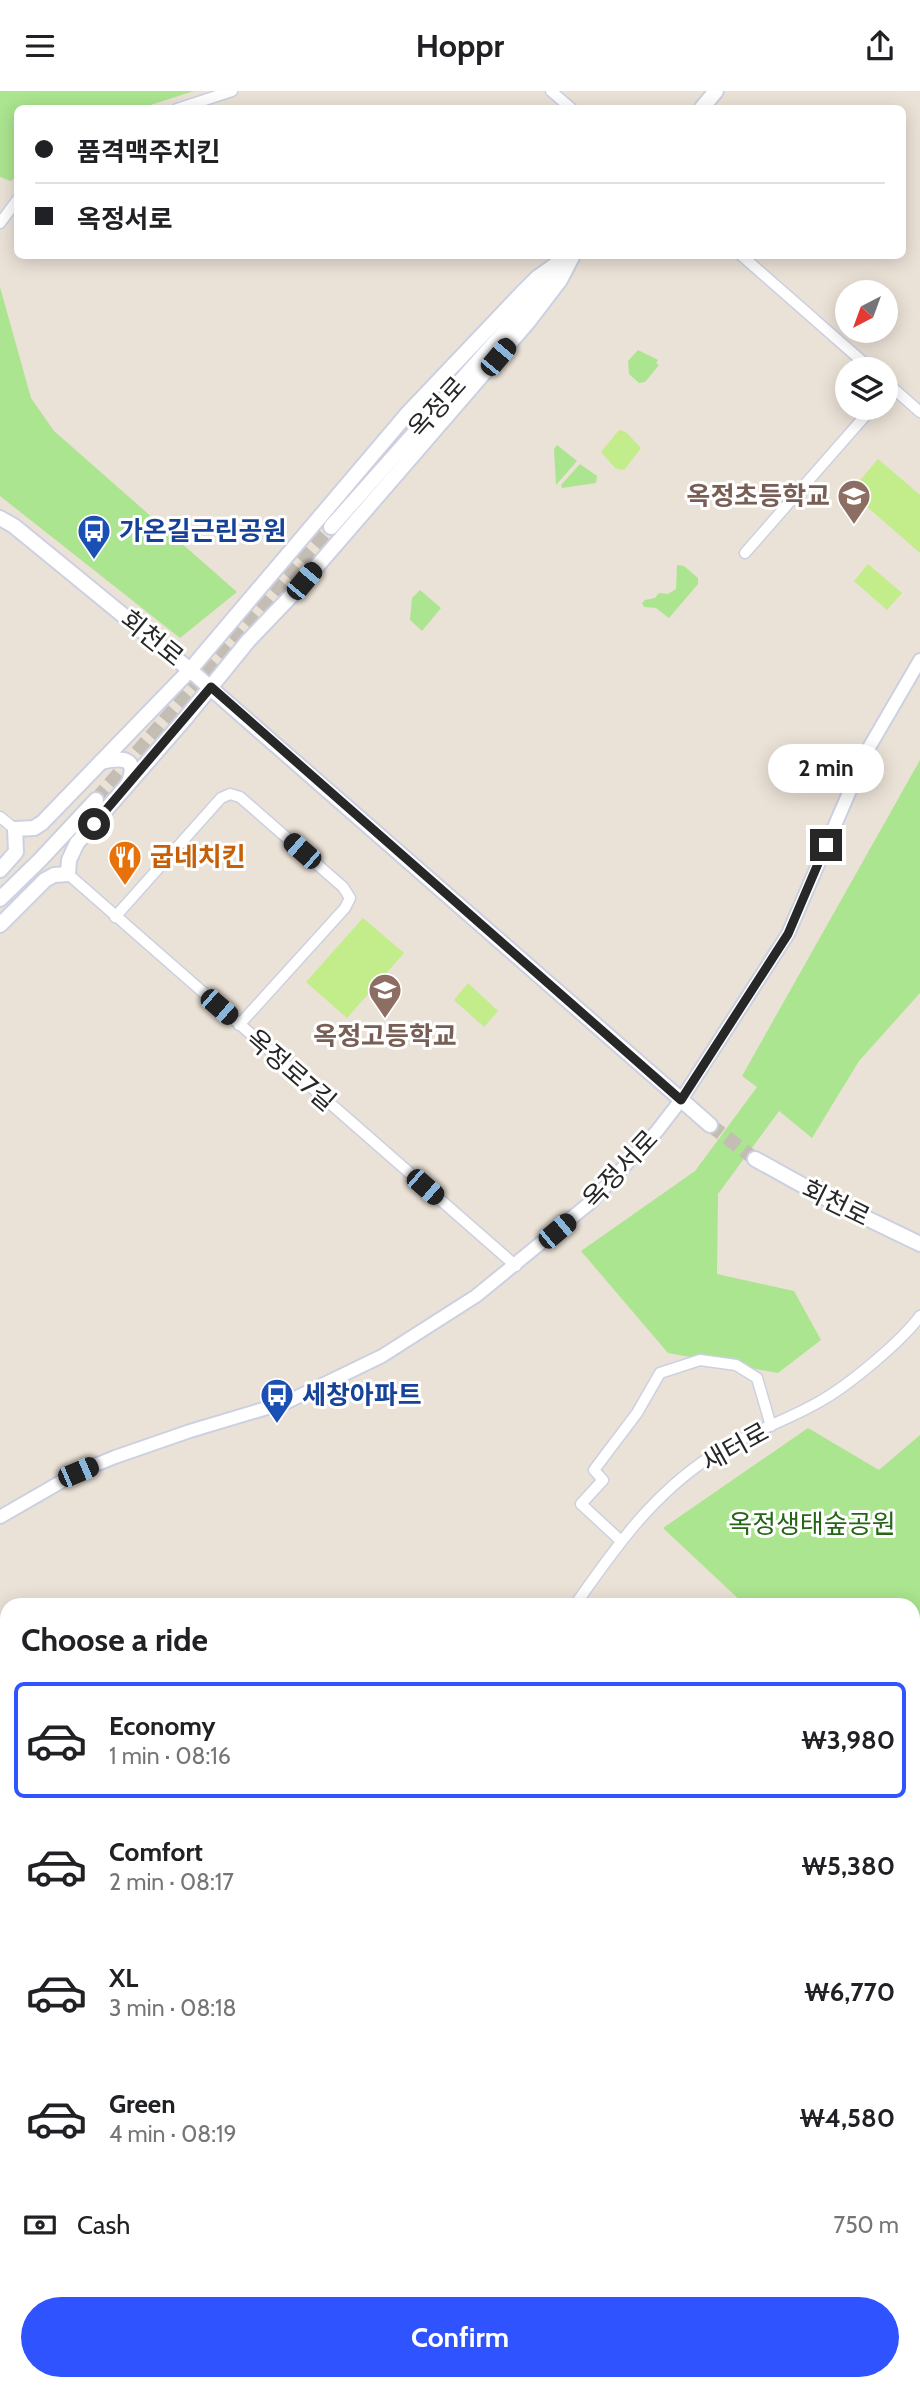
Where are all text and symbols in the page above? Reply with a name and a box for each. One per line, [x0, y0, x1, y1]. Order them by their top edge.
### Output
text: Hoppr [416, 26, 504, 65]
icon: menu [21, 27, 59, 65]
icon: share [861, 27, 899, 65]
text: 품격맥주치킨 [77, 136, 221, 168]
text: 옥정서로 [77, 203, 173, 235]
north arrow [835, 280, 898, 343]
map controls [835, 280, 898, 420]
car [477, 334, 520, 380]
button: layers [835, 357, 898, 420]
street label: 옥정로 [401, 370, 473, 444]
school or university icon: 옥정초등학교 [835, 477, 873, 526]
place label: 옥정초등학교 [686, 480, 830, 512]
bus stop icon: 가온길근린공원 [75, 512, 113, 561]
place label: 가온길근린공원 [119, 515, 286, 547]
car [283, 558, 326, 604]
street label: 회천로 [114, 603, 190, 673]
callout: 2 min [768, 743, 884, 793]
text: 2 min [798, 754, 854, 782]
route start [78, 808, 110, 840]
car [280, 829, 325, 873]
route end [810, 829, 842, 861]
restaurant icon: 굽네치킨 [106, 838, 144, 887]
place label: 굽네치킨 [150, 841, 246, 873]
school or university icon: 옥정고등학교 [366, 971, 404, 1020]
car [197, 985, 242, 1029]
place label: 옥정고등학교 [313, 1020, 457, 1052]
street label: 옥정로7길 [239, 1022, 343, 1118]
street label: 옥정서로 [576, 1123, 664, 1215]
car [403, 1165, 448, 1209]
street label: 회천로 [797, 1173, 875, 1233]
car [535, 1209, 580, 1253]
bus stop icon: 세창아파트 [258, 1376, 296, 1425]
place label: 세창아파트 [302, 1379, 422, 1411]
street label: 새터로 [696, 1416, 774, 1478]
car [55, 1454, 102, 1490]
park label: 옥정생태숲공원 [728, 1508, 896, 1540]
text: Choose a ride [21, 1620, 208, 1659]
icon: car [25, 1709, 88, 1772]
text: Economy [109, 1710, 215, 1742]
text: ₩3,980 [802, 1724, 895, 1756]
text: 1 min · 08:16 [109, 1742, 231, 1770]
icon: car [25, 1835, 88, 1898]
text: Comfort [109, 1836, 203, 1868]
text: ₩5,380 [802, 1850, 895, 1882]
text: 2 min · 08:17 [109, 1868, 234, 1896]
icon: car [25, 1961, 88, 2024]
text: XL [109, 1962, 138, 1994]
text: ₩6,770 [805, 1976, 895, 2008]
text: 3 min · 08:18 [109, 1994, 237, 2022]
icon: car [25, 2087, 88, 2150]
text: Green [109, 2088, 176, 2120]
text: ₩4,580 [800, 2102, 895, 2134]
text: 4 min · 08:19 [109, 2120, 237, 2148]
icon: cash [21, 2206, 59, 2244]
text: Cash [77, 2209, 130, 2241]
text: 750 m [834, 2211, 899, 2239]
button: Confirm [21, 2297, 899, 2377]

